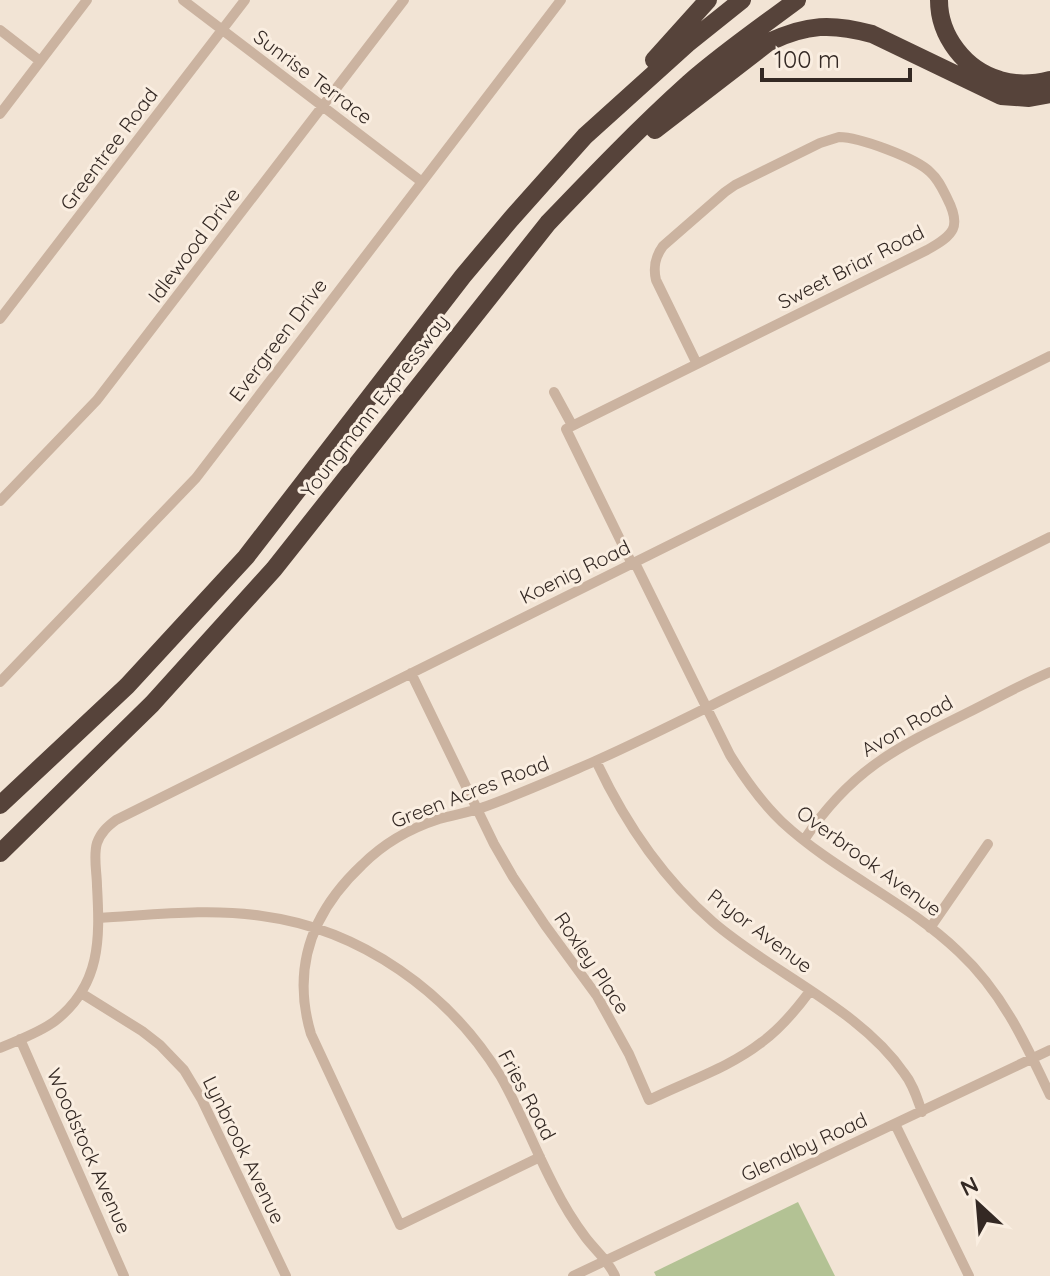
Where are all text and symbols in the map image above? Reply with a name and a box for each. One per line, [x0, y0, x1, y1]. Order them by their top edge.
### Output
street label: Sunrise Terrace [249, 24, 378, 129]
scale bar [762, 32, 910, 82]
text: 100 m [774, 44, 840, 74]
street label: Greentree Road [54, 82, 163, 215]
street label: Idlewood Drive [142, 182, 245, 307]
street label: Sweet Briar Road [773, 219, 928, 314]
street label: Evergreen Drive [223, 273, 332, 406]
street label: Youngmann Expressway [295, 309, 454, 502]
street label: Koenig Road [515, 534, 634, 609]
street label: Avon Road [857, 689, 957, 762]
street label: Green Acres Road [387, 750, 552, 833]
street label: Overbrook Avenue [792, 800, 947, 922]
street label: Pryor Avenue [703, 883, 818, 978]
street label: Roxley Place [549, 907, 636, 1018]
street label: Fries Road [493, 1045, 562, 1144]
street label: Woodstock Avenue [42, 1064, 137, 1237]
street label: Lynbrook Avenue [198, 1072, 291, 1228]
street label: Glenalby Road [737, 1106, 871, 1187]
north arrow [938, 1164, 1018, 1244]
text: N [956, 1170, 983, 1202]

